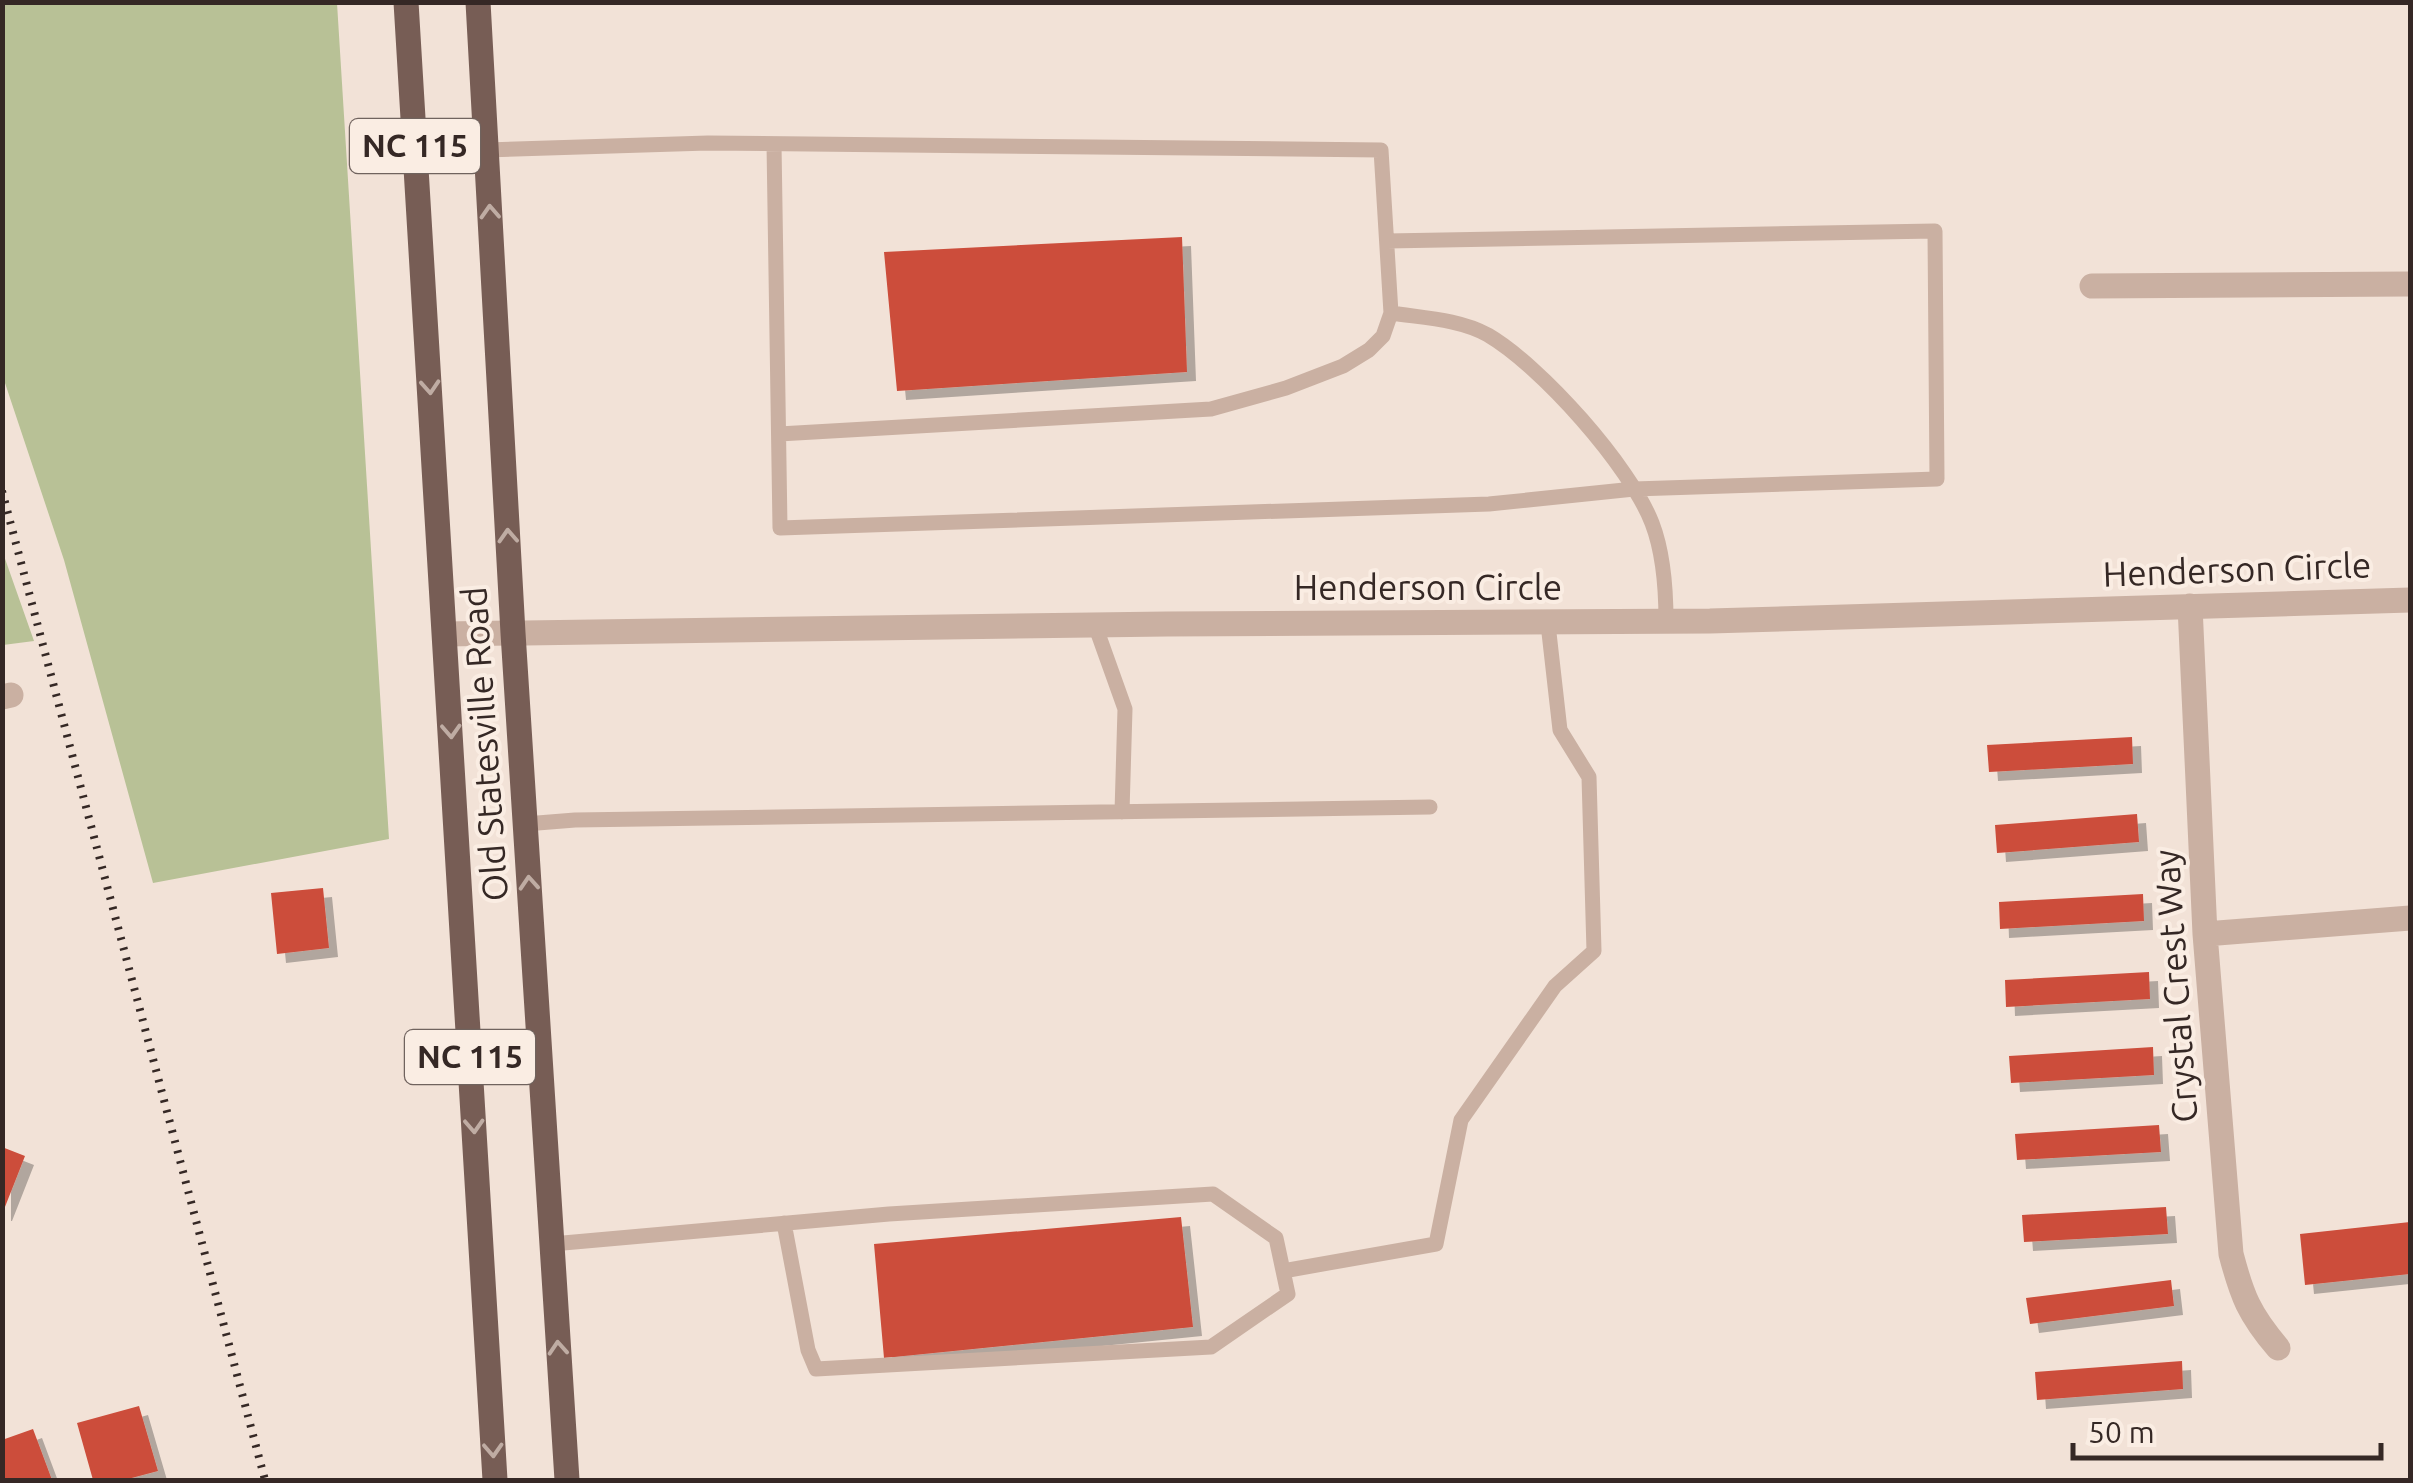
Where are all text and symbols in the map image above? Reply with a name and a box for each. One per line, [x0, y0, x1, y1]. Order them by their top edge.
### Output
road number: NC 115 [350, 119, 480, 173]
one-way arrow [480, 203, 501, 219]
one-way arrow [418, 380, 440, 396]
one-way arrow [498, 528, 519, 544]
street label: Henderson Circle [2102, 544, 2372, 594]
street label: Henderson Circle [1294, 567, 1562, 607]
street label: Old Statesville Road [453, 586, 515, 903]
one-way arrow [440, 724, 461, 740]
street label: Crystal Crest Way [2145, 848, 2205, 1124]
one-way arrow [519, 875, 540, 891]
road number: NC 115 [405, 1030, 535, 1084]
one-way arrow [463, 1118, 484, 1134]
one-way arrow [548, 1340, 570, 1356]
scale bar [2073, 1398, 2380, 1460]
text: 50 m [2088, 1415, 2155, 1449]
one-way arrow [482, 1443, 503, 1459]

